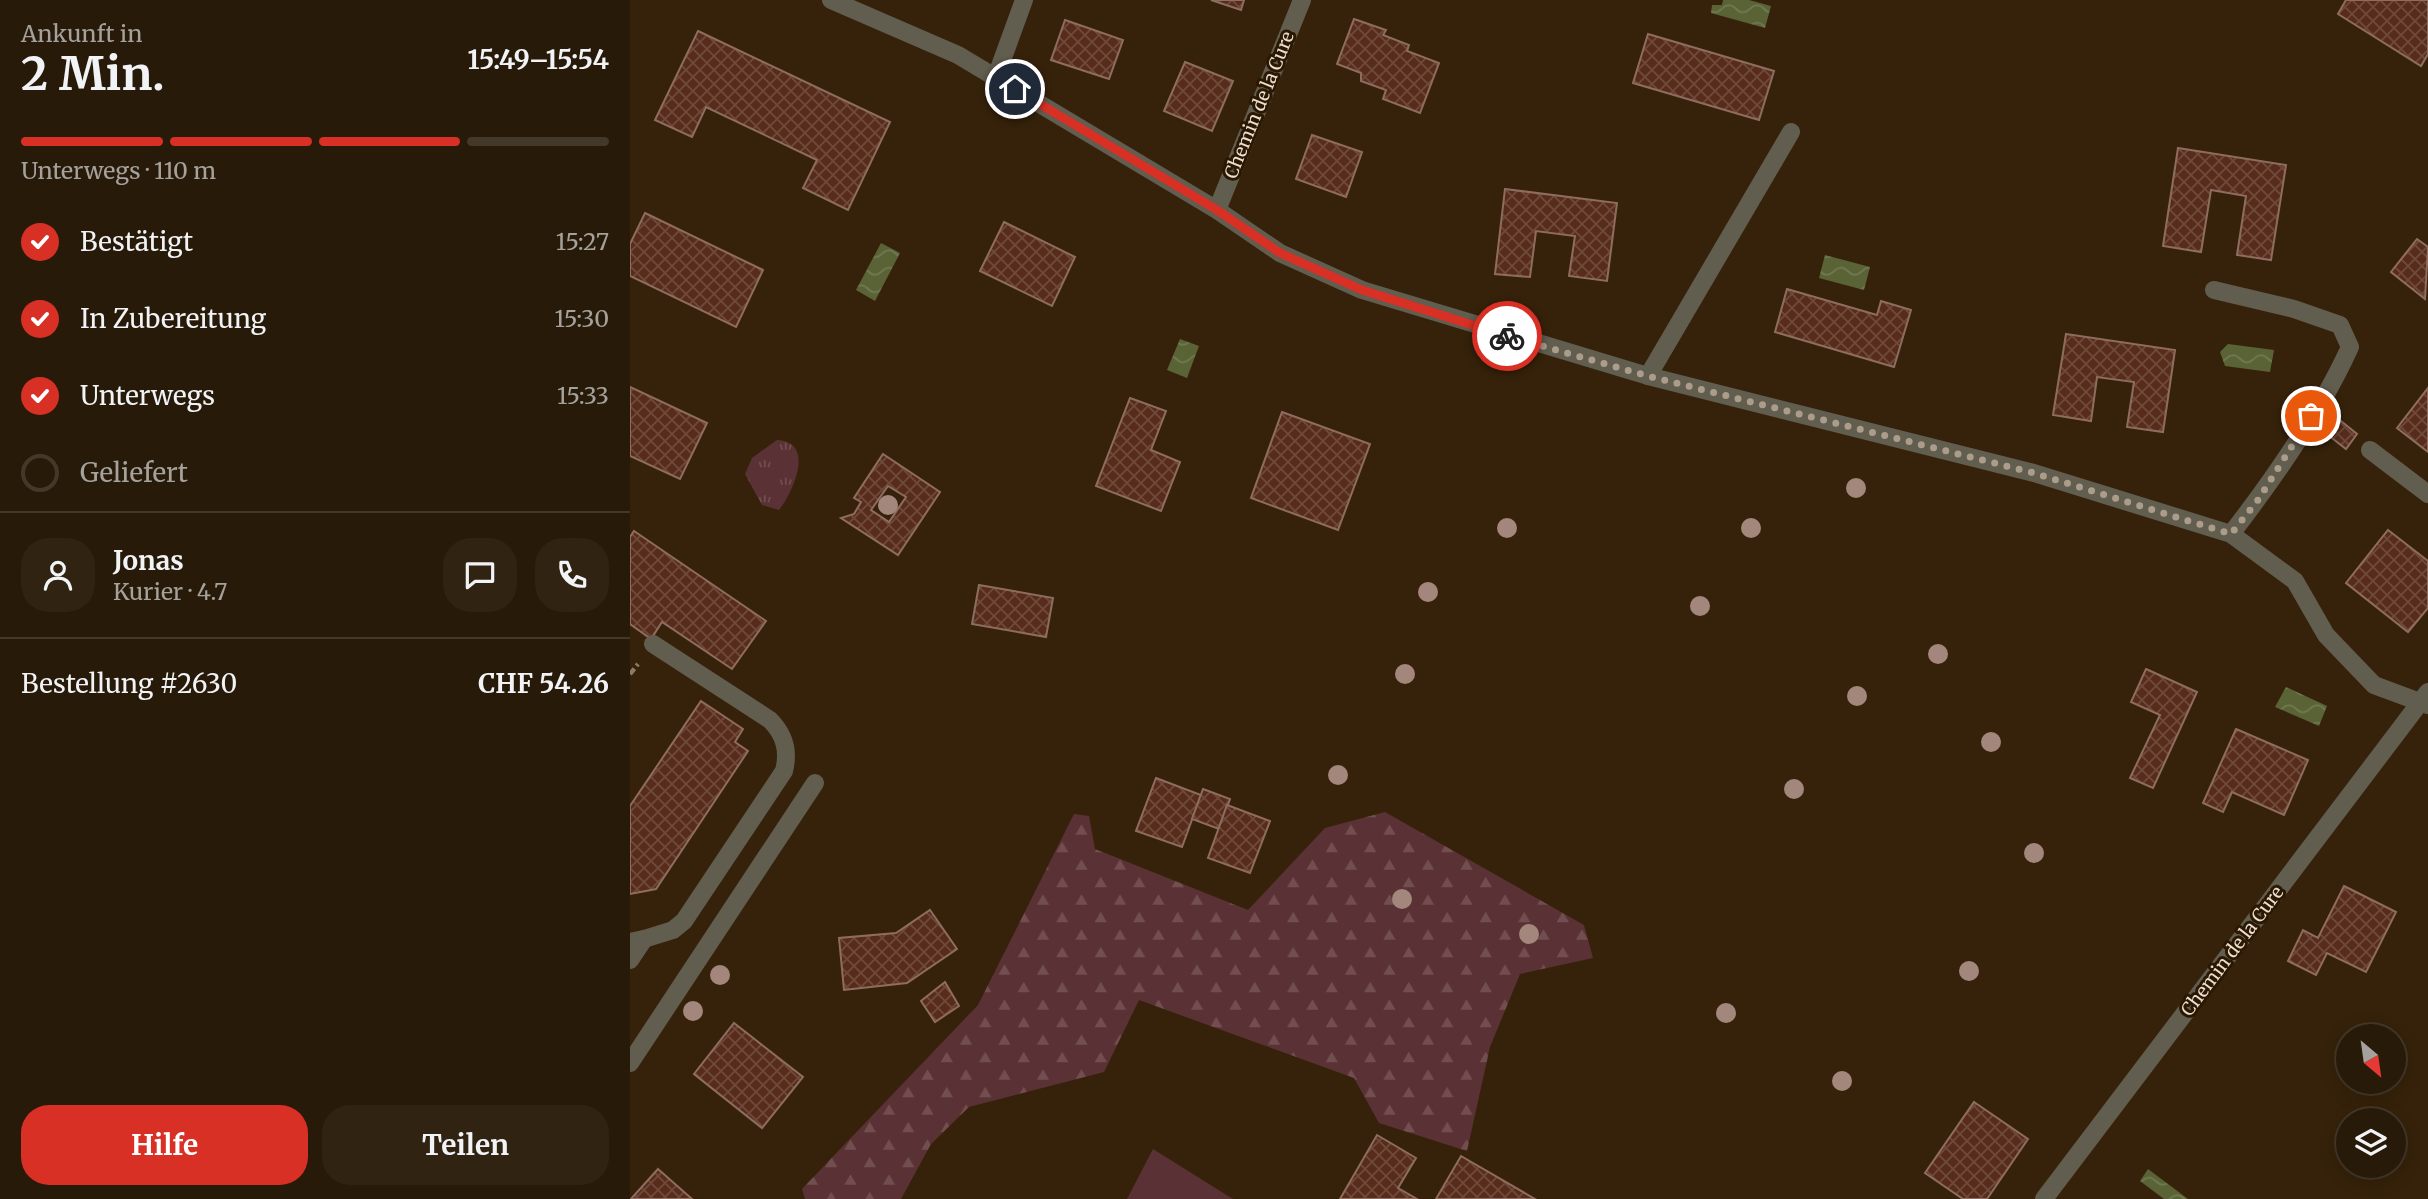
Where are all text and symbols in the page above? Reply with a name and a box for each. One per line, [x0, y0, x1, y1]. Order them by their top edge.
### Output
text: Ankunft in [21, 19, 143, 48]
street label: Chemin de la Cure [1219, 28, 1299, 182]
text: 15:49–15:54 [468, 43, 609, 76]
text: 2 Min. [21, 45, 165, 103]
pin [985, 59, 1045, 119]
icon: home [996, 70, 1034, 108]
text: Unterwegs · 110 m [21, 156, 216, 185]
icon: check [21, 223, 59, 261]
text: Bestätigt [80, 225, 193, 258]
text: 15:27 [556, 227, 609, 256]
icon: check [21, 300, 59, 338]
courier [1472, 301, 1542, 371]
text: In Zubereitung [80, 302, 266, 335]
text: 15:30 [554, 304, 609, 333]
icon: bike [1488, 317, 1526, 355]
icon: check [21, 377, 59, 415]
text: Unterwegs [80, 379, 215, 412]
text: 15:33 [557, 381, 609, 410]
pin [2281, 386, 2341, 446]
icon: bag [2292, 397, 2330, 435]
text: Geliefert [80, 456, 188, 489]
button: person [21, 538, 95, 612]
button: chat [443, 538, 517, 612]
button: phone [535, 538, 609, 612]
text: Jonas [113, 544, 184, 577]
text: Kurier · 4.7 [113, 577, 227, 606]
text: Bestellung #2630 [21, 667, 237, 700]
text: CHF 54.26 [478, 667, 609, 700]
street label: Chemin de la Cure [2176, 881, 2288, 1021]
north arrow [2336, 1024, 2406, 1094]
map controls [2336, 1024, 2406, 1178]
button: Hilfe [21, 1105, 308, 1185]
button: Teilen [322, 1105, 609, 1185]
button: layers [2336, 1108, 2406, 1178]

